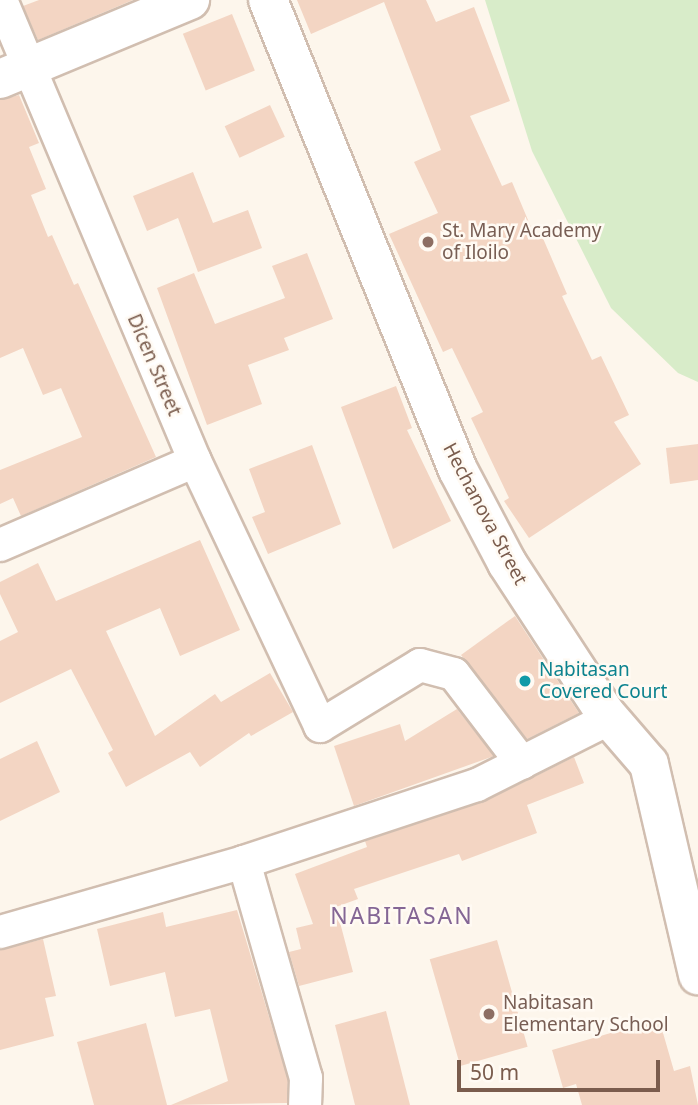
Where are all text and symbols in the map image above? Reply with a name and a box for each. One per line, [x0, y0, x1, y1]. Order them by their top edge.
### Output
place label: St. Mary Academy of Iloilo [442, 220, 601, 264]
marker: St. Mary Academy of Iloilo [420, 234, 436, 250]
street label: Dicen Street [122, 311, 186, 419]
street label: Hechanova Street [438, 439, 532, 589]
place label: Nabitasan Covered Court [539, 659, 667, 703]
marker: Nabitasan Covered Court [517, 673, 533, 689]
district label: NABITASAN [331, 901, 473, 929]
place label: Nabitasan Elementary School [503, 992, 669, 1036]
marker: Nabitasan Elementary School [481, 1006, 497, 1022]
scale bar [460, 1046, 663, 1090]
text: 50 m [470, 1058, 519, 1086]

